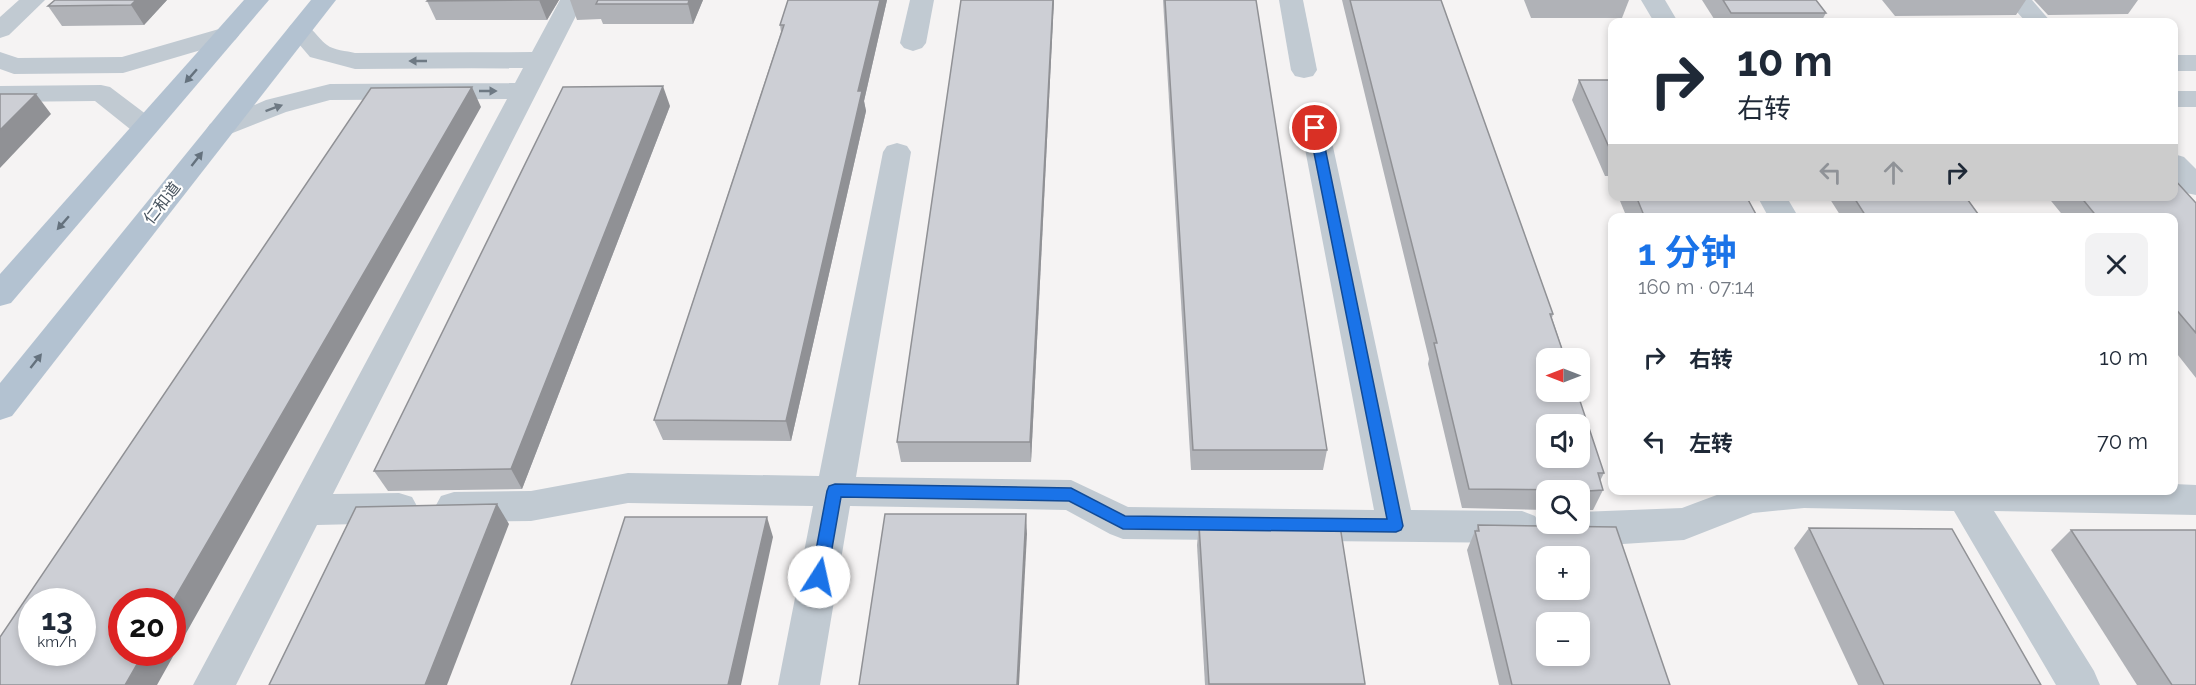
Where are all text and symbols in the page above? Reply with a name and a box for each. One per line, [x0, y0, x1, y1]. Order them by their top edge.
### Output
text: 10 m [1737, 37, 1833, 86]
icon: right [1638, 42, 1716, 120]
one-way arrow [408, 56, 427, 66]
one-way arrow [185, 68, 198, 83]
one-way arrow [478, 86, 497, 96]
text: 右转 [1737, 93, 1791, 124]
one-way arrow [265, 102, 283, 112]
pin [1289, 102, 1340, 153]
icon: arrive [1298, 111, 1331, 144]
one-way arrow [190, 151, 203, 167]
icon: left [1814, 156, 1847, 189]
icon: ahead [1877, 156, 1910, 189]
icon: right [1940, 156, 1973, 189]
street label: 仁和道 [140, 178, 184, 228]
one-way arrow [56, 215, 69, 231]
text: 1 分钟 [1638, 231, 1736, 273]
button: close [2085, 233, 2148, 296]
text: 160 m · 07:14 [1638, 275, 1754, 299]
icon: right [1638, 341, 1671, 374]
text: 10 m [2099, 344, 2148, 370]
text: 右转 [1689, 346, 1733, 372]
north arrow [1536, 348, 1590, 402]
map controls [1536, 348, 1590, 666]
one-way arrow [30, 353, 43, 369]
button: sound [1536, 414, 1590, 468]
icon: left [1638, 425, 1671, 458]
text: 70 m [2097, 428, 2148, 454]
text: 左转 [1689, 430, 1733, 456]
button: search [1536, 480, 1590, 534]
position arrow [787, 545, 851, 609]
button: + [1536, 546, 1590, 600]
speed limit sign: 20 [108, 588, 186, 666]
text: 13 [41, 602, 73, 637]
button: − [1536, 612, 1590, 666]
text: km/h [37, 633, 77, 651]

